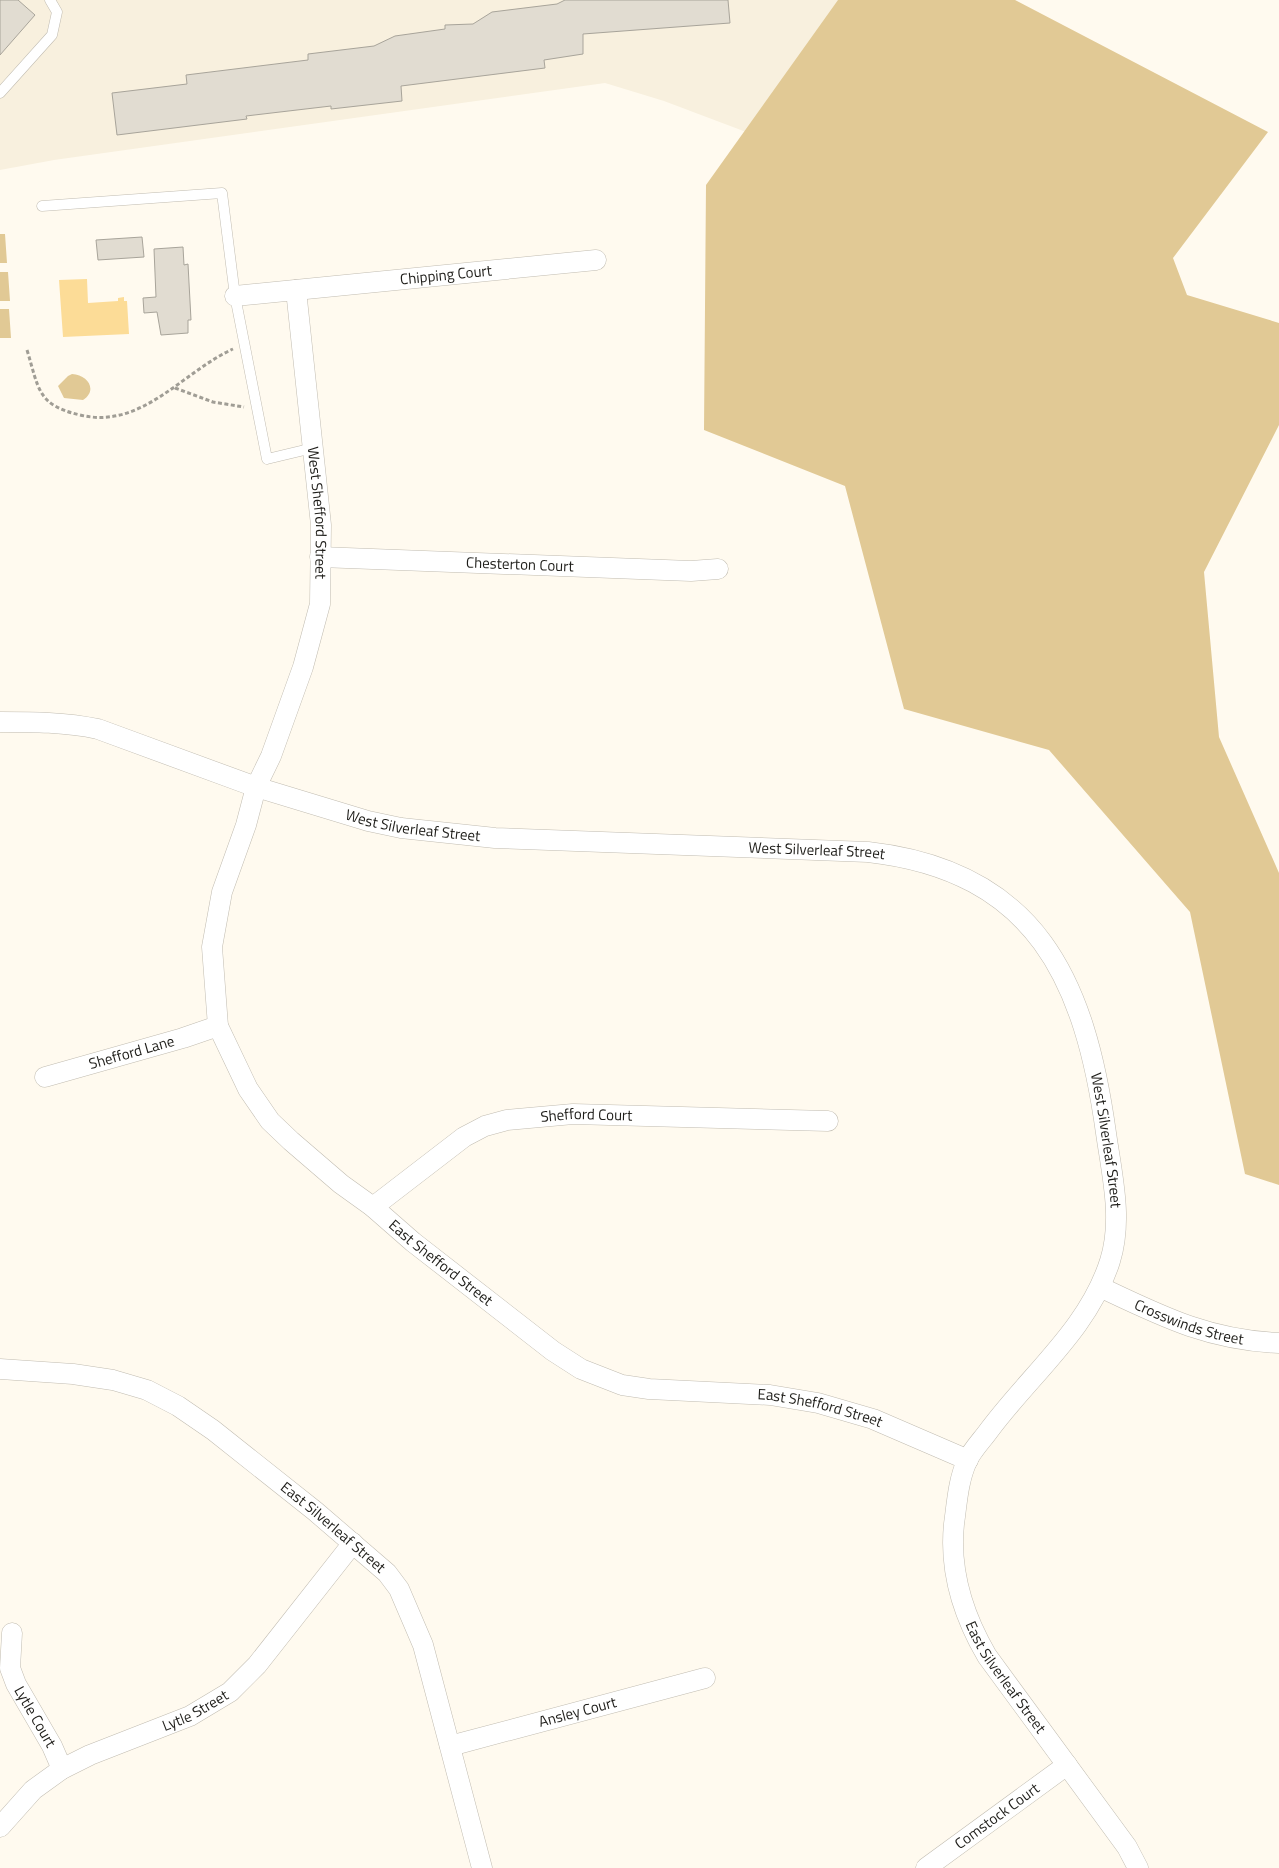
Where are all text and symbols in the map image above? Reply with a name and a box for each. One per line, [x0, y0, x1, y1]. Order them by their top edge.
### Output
street label: Chipping Court [399, 258, 494, 290]
street label: West Shefford Street [302, 446, 333, 580]
street label: Chesterton Court [466, 551, 575, 578]
street label: West Silverleaf Street [343, 803, 482, 847]
street label: West Silverleaf Street [748, 836, 888, 865]
street label: Shefford Lane [86, 1029, 177, 1075]
street label: West Silverleaf Street [1085, 1071, 1128, 1209]
street label: Shefford Court [539, 1102, 634, 1128]
street label: East Shefford Street [384, 1214, 499, 1312]
street label: Crosswinds Street [1131, 1293, 1246, 1351]
street label: East Shefford Street [757, 1382, 887, 1433]
street label: East Silverleaf Street [276, 1476, 392, 1579]
street label: East Silverleaf Street [960, 1617, 1052, 1739]
street label: Lytle Court [8, 1681, 63, 1752]
street label: Lytle Street [159, 1683, 233, 1737]
street label: Ansley Court [536, 1690, 620, 1733]
street label: Comstock Court [950, 1776, 1045, 1854]

